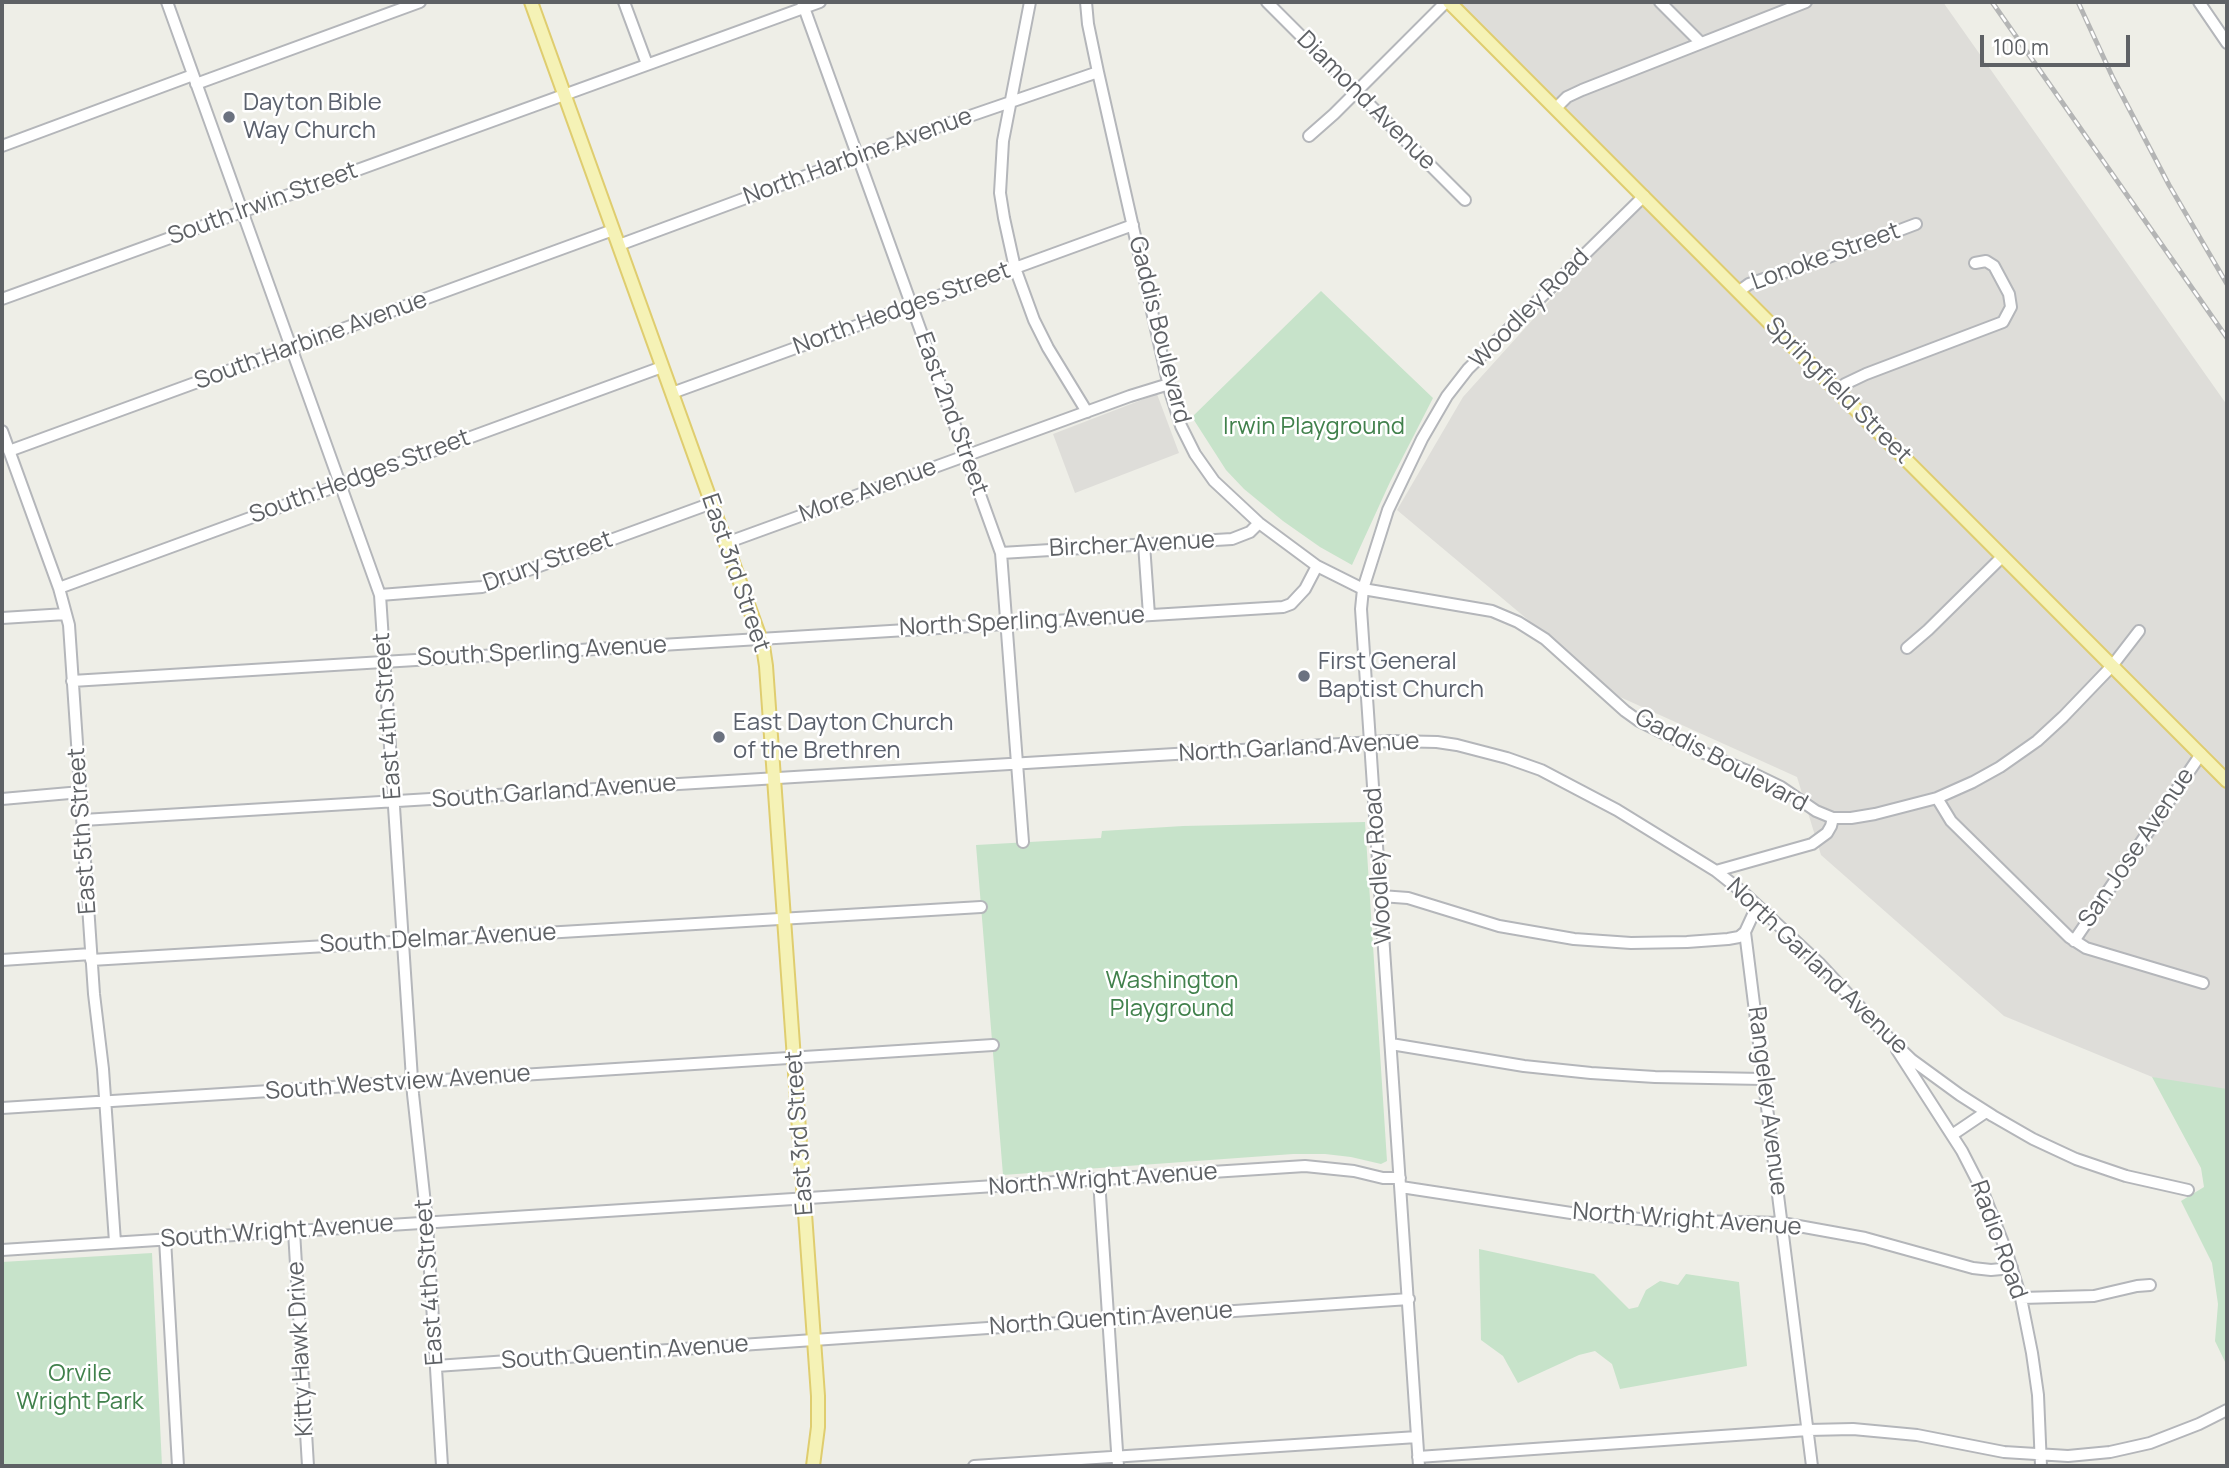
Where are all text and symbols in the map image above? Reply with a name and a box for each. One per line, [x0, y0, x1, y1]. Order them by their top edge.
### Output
scale bar [1984, 21, 2134, 65]
street label: Diamond Avenue [1290, 25, 1442, 177]
text: 100 m [1993, 33, 2049, 61]
place label: Dayton Bible Way Church [243, 89, 382, 145]
street label: North Harbine Avenue [740, 102, 976, 212]
marker: Dayton Bible Way Church [221, 109, 237, 125]
street label: South Irwin Street [164, 156, 362, 252]
street label: Lonoke Street [1748, 217, 1904, 297]
street label: Gaddis Boulevard [1122, 234, 1196, 426]
street label: Woodley Road [1464, 243, 1596, 375]
street label: North Hedges Street [790, 256, 1014, 362]
street label: South Harbine Avenue [191, 286, 431, 396]
street label: Springfield Street [1759, 312, 1917, 470]
street label: East 2nd Street [908, 329, 994, 499]
park label: Irwin Playground [1223, 413, 1405, 441]
street label: South Hedges Street [246, 424, 474, 530]
street label: More Avenue [796, 453, 940, 529]
street label: East 3rd Street [694, 490, 776, 656]
street label: Drury Street [479, 525, 617, 599]
street label: Bircher Avenue [1048, 526, 1216, 564]
street label: North Sperling Avenue [898, 601, 1146, 643]
street label: South Sperling Avenue [416, 631, 668, 673]
street label: East 4th Street [368, 632, 408, 800]
place label: First General Baptist Church [1318, 648, 1484, 704]
marker: First General Baptist Church [1296, 668, 1312, 684]
street label: Gaddis Boulevard [1630, 703, 1812, 819]
place label: East Dayton Church of the Brethren [733, 709, 953, 765]
street label: North Garland Avenue [1178, 727, 1420, 769]
marker: East Dayton Church of the Brethren [711, 729, 727, 745]
street label: East 5th Street [63, 747, 103, 915]
street label: San Jose Avenue [2073, 763, 2201, 933]
street label: South Garland Avenue [431, 769, 677, 815]
street label: Woodley Road [1359, 787, 1399, 945]
street label: North Garland Avenue [1720, 873, 1914, 1061]
street label: South Delmar Avenue [319, 918, 557, 960]
park label: Washington Playground [1105, 967, 1239, 1023]
street label: Rangeley Avenue [1741, 1005, 1793, 1197]
street label: East 3rd Street [780, 1050, 820, 1216]
street label: South Westview Avenue [264, 1059, 532, 1107]
street label: North Wright Avenue [987, 1158, 1219, 1202]
street label: Radio Road [1963, 1177, 2033, 1303]
street label: East 4th Street [410, 1198, 450, 1366]
street label: North Wright Avenue [1571, 1198, 1803, 1242]
street label: South Wright Avenue [159, 1209, 395, 1255]
street label: Kitty Hawk Drive [282, 1261, 320, 1437]
street label: North Quentin Avenue [988, 1296, 1234, 1342]
street label: South Quentin Avenue [500, 1330, 750, 1376]
park label: Orvile Wright Park [16, 1360, 144, 1416]

